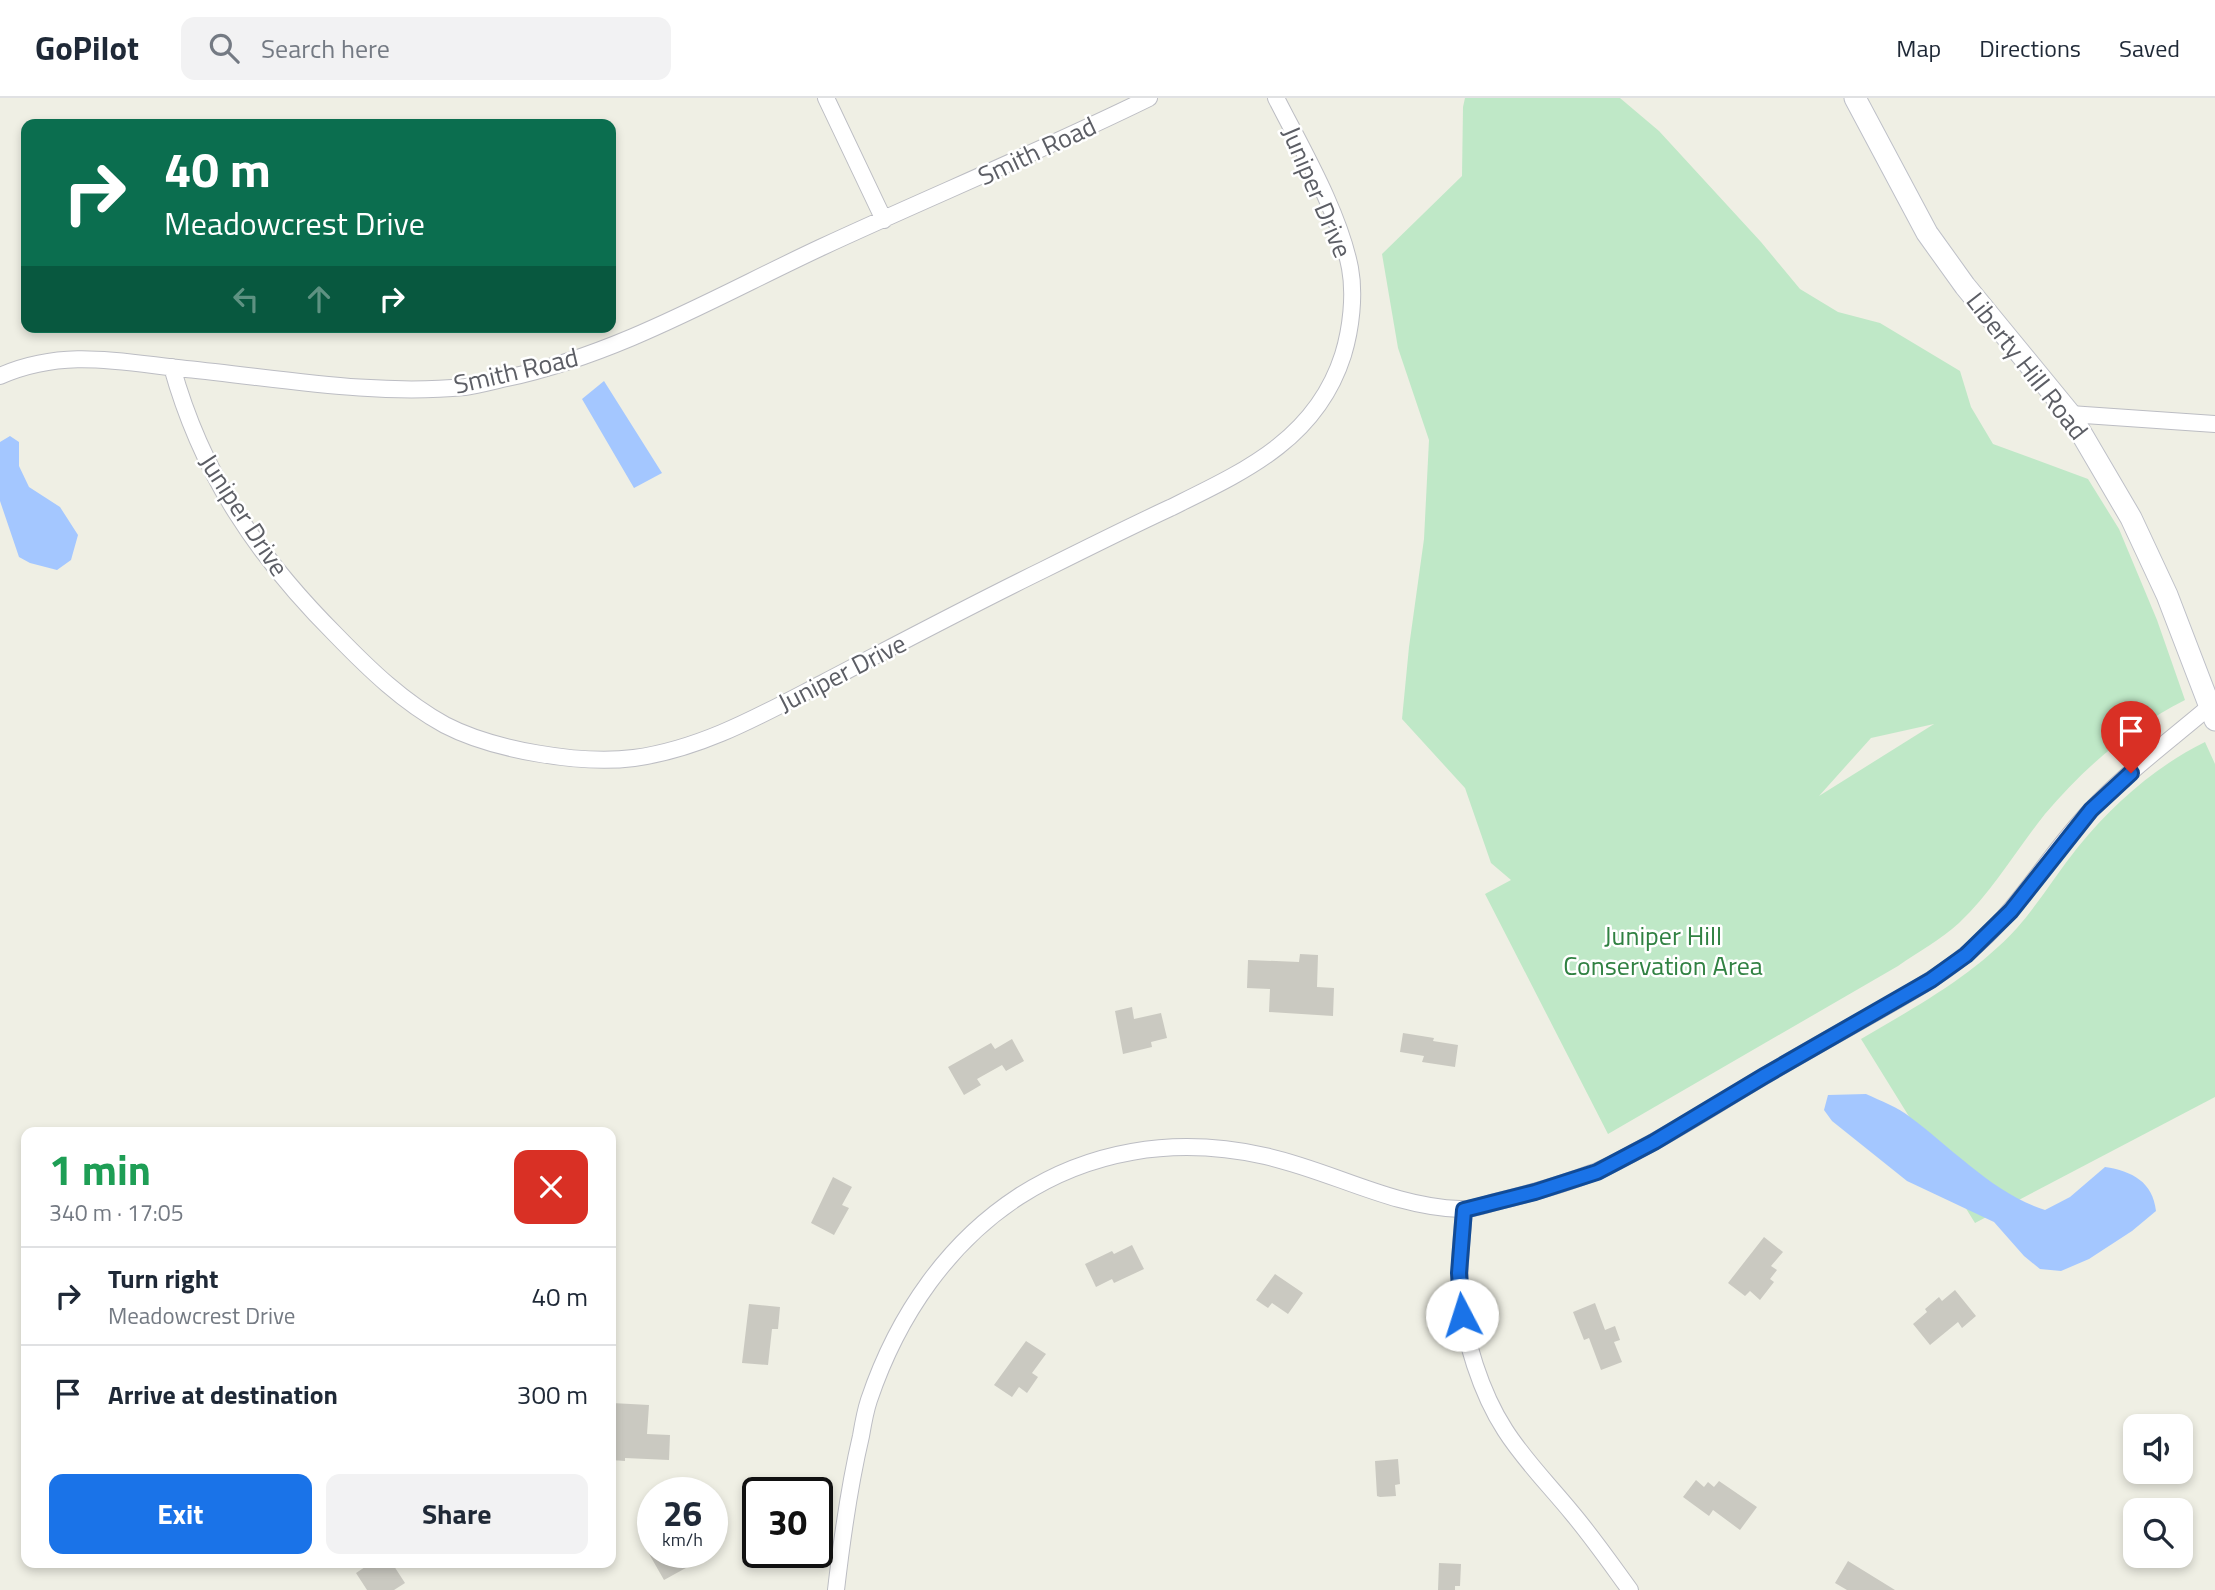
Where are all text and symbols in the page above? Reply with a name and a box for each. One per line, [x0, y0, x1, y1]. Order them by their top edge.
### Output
search box [181, 17, 671, 80]
text: GoPilot [35, 23, 139, 73]
icon: search [205, 29, 243, 67]
text: Search here [261, 29, 390, 68]
text: Map [1896, 30, 1941, 66]
text: Directions [1979, 30, 2081, 66]
text: Saved [2119, 30, 2180, 66]
street label: Smith Road [971, 106, 1102, 195]
street label: Juniper Drive [1272, 120, 1363, 264]
text: 40 m [164, 131, 271, 206]
icon: right [49, 147, 140, 238]
text: Meadowcrest Drive [164, 199, 425, 247]
icon: left [227, 280, 265, 318]
icon: ahead [300, 280, 338, 318]
icon: right [373, 280, 411, 318]
street label: Liberty Hill Road [1957, 283, 2098, 448]
street label: Smith Road [450, 337, 582, 404]
street label: Juniper Drive [190, 446, 299, 584]
street label: Juniper Drive [771, 624, 913, 722]
pin [2101, 701, 2161, 773]
icon: arrive [2112, 712, 2150, 750]
park label: Juniper Hill Conservation Area [1563, 916, 1763, 985]
text: 1 min [49, 1137, 151, 1201]
button: close [514, 1150, 588, 1224]
text: 340 m · 17:05 [49, 1195, 184, 1230]
text: Turn right [108, 1259, 219, 1298]
icon: right [49, 1277, 87, 1315]
text: 40 m [531, 1277, 588, 1316]
position arrow [1425, 1278, 1499, 1352]
text: Meadowcrest Drive [108, 1298, 295, 1333]
icon: arrive [49, 1375, 87, 1413]
text: Arrive at destination [108, 1375, 338, 1414]
text: 300 m [517, 1375, 588, 1414]
map controls [2123, 1414, 2193, 1568]
button: sound [2123, 1414, 2193, 1484]
button: Exit [49, 1474, 312, 1554]
button: Share [326, 1474, 588, 1554]
speed limit sign: 30 [742, 1477, 833, 1568]
text: 26 [663, 1486, 702, 1540]
button: search [2123, 1498, 2193, 1568]
text: km/h [662, 1526, 703, 1553]

